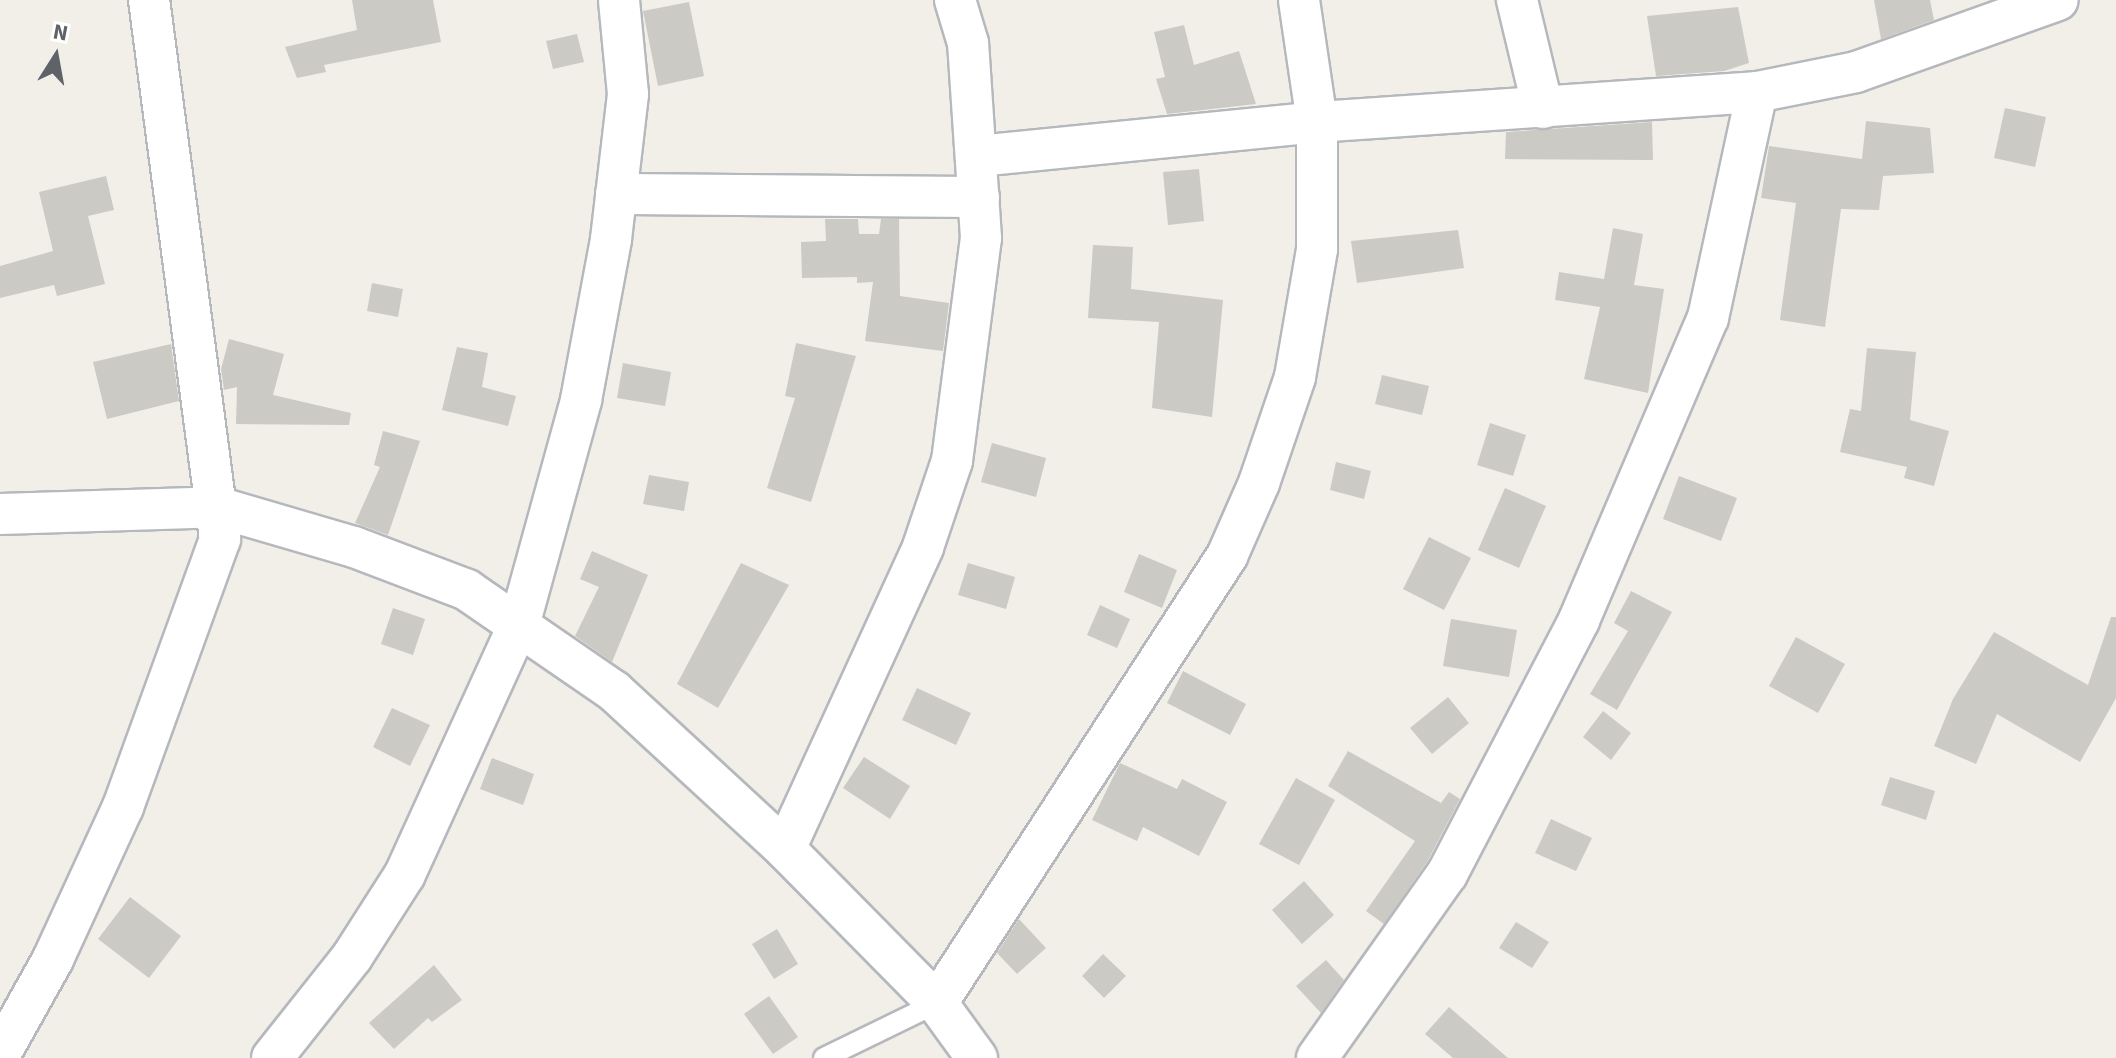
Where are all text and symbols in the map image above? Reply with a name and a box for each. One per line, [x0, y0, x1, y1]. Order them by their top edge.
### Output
text: N [50, 15, 71, 50]
north arrow [16, 16, 96, 96]

